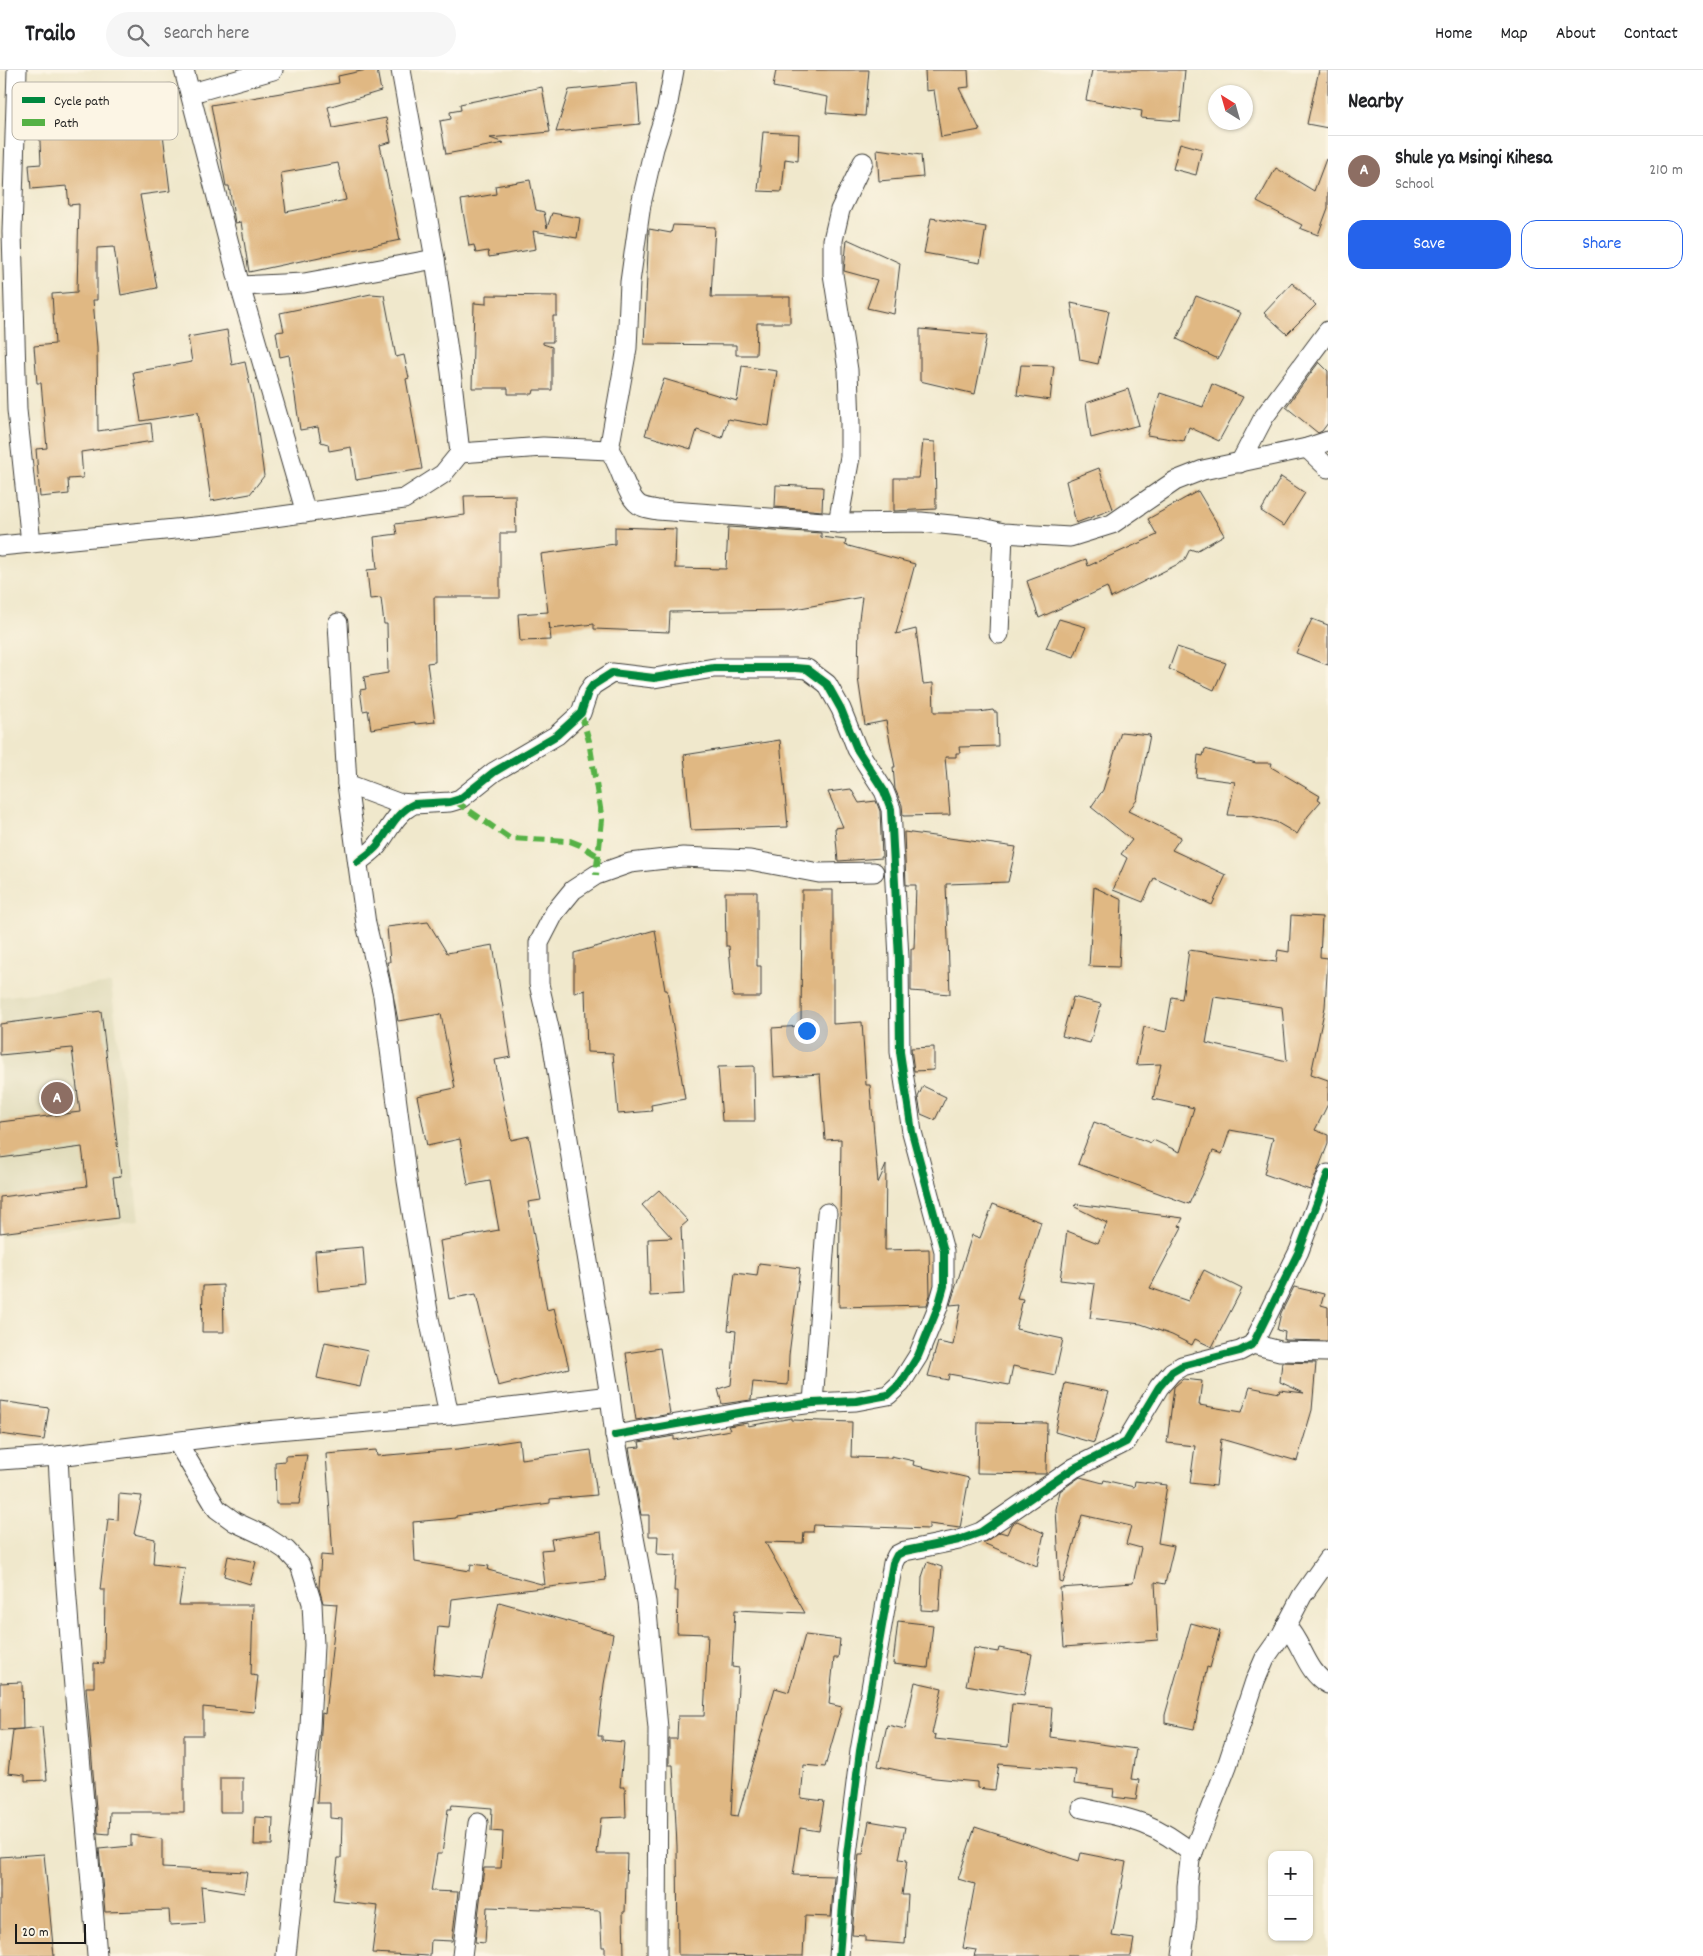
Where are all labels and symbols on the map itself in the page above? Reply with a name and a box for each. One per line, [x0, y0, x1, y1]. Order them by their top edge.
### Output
legend [12, 82, 178, 140]
north arrow [1208, 85, 1253, 130]
text: Cycle path [54, 92, 110, 112]
text: Path [54, 114, 79, 134]
your location [794, 1018, 820, 1044]
pin: A [41, 1079, 73, 1117]
scale bar [15, 1921, 86, 1944]

